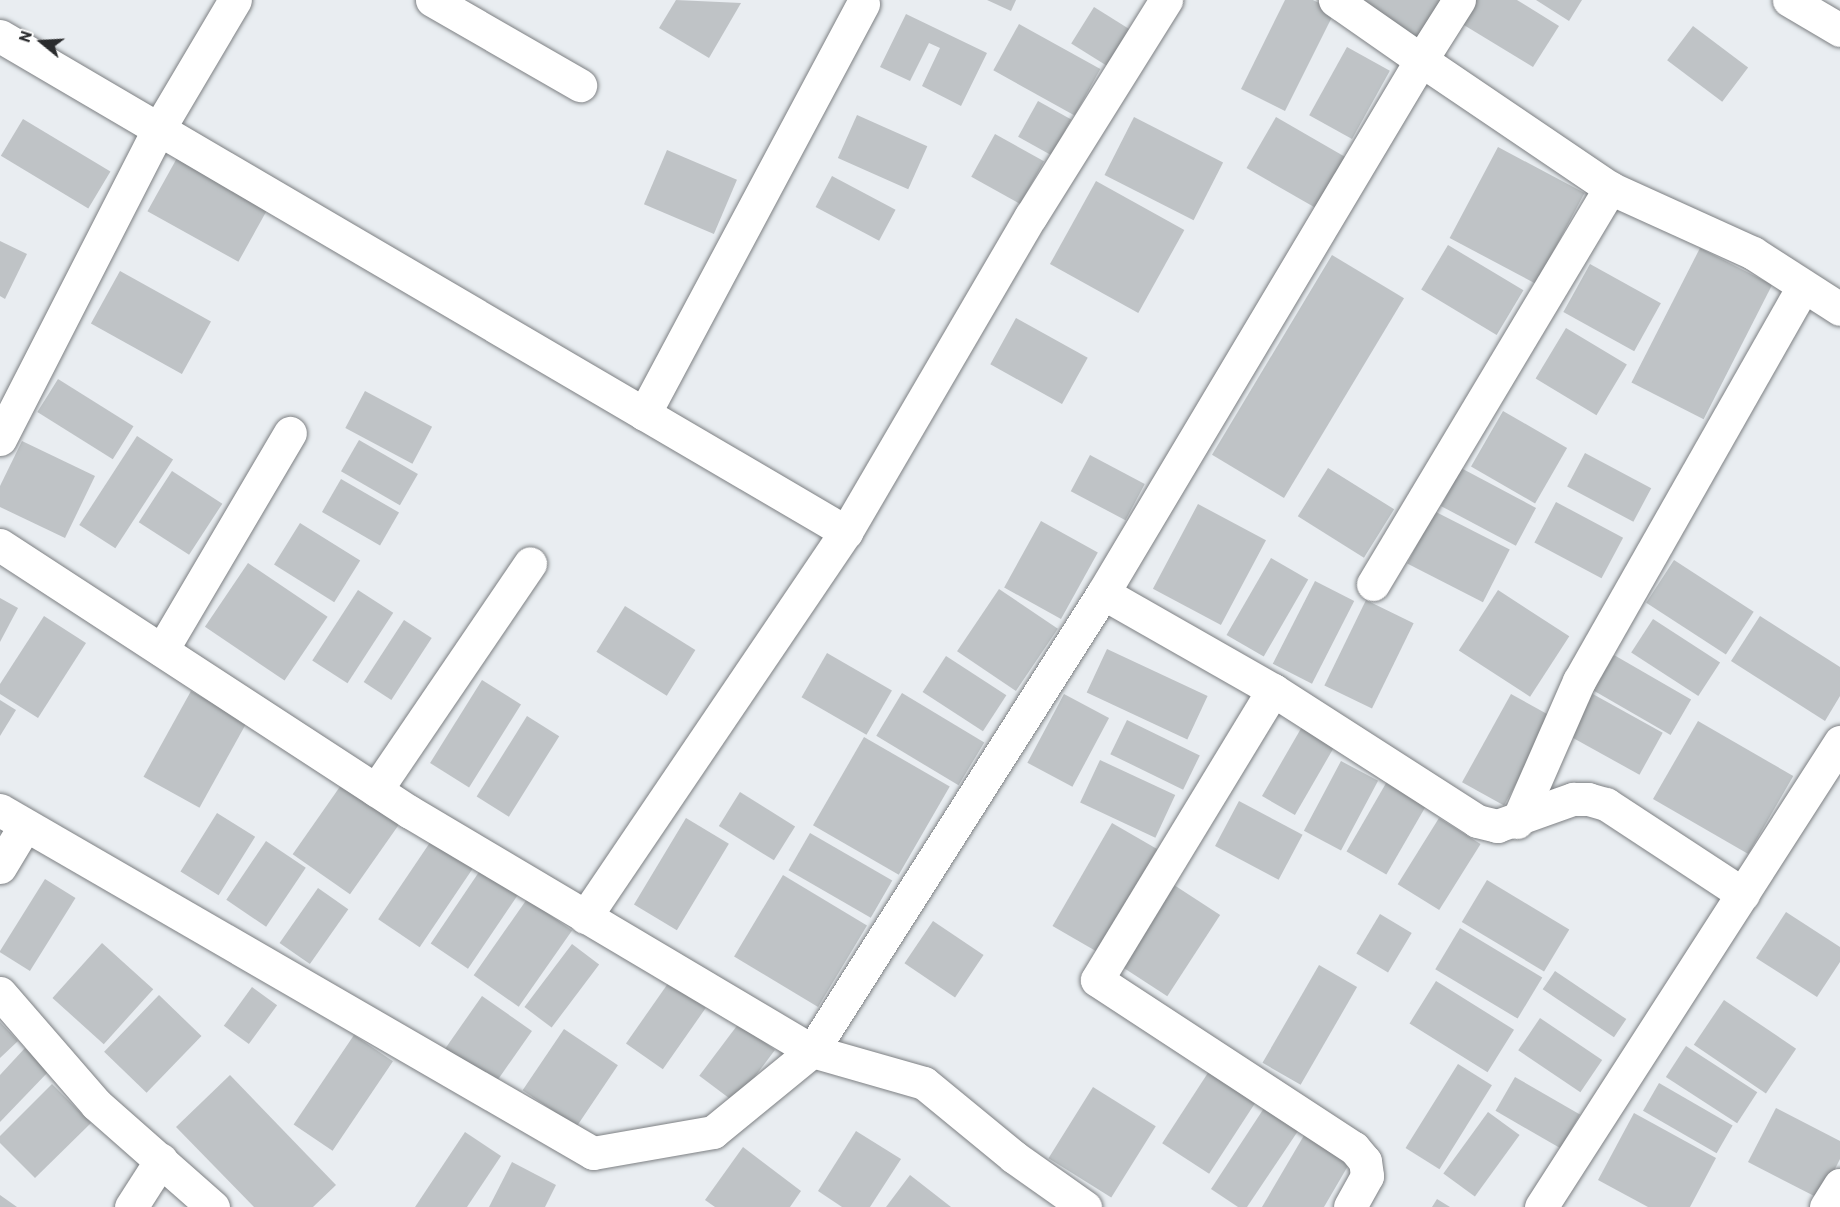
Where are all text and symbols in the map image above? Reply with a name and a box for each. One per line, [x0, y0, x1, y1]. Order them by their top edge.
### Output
north arrow [12, 12, 72, 72]
text: N [14, 28, 35, 44]

